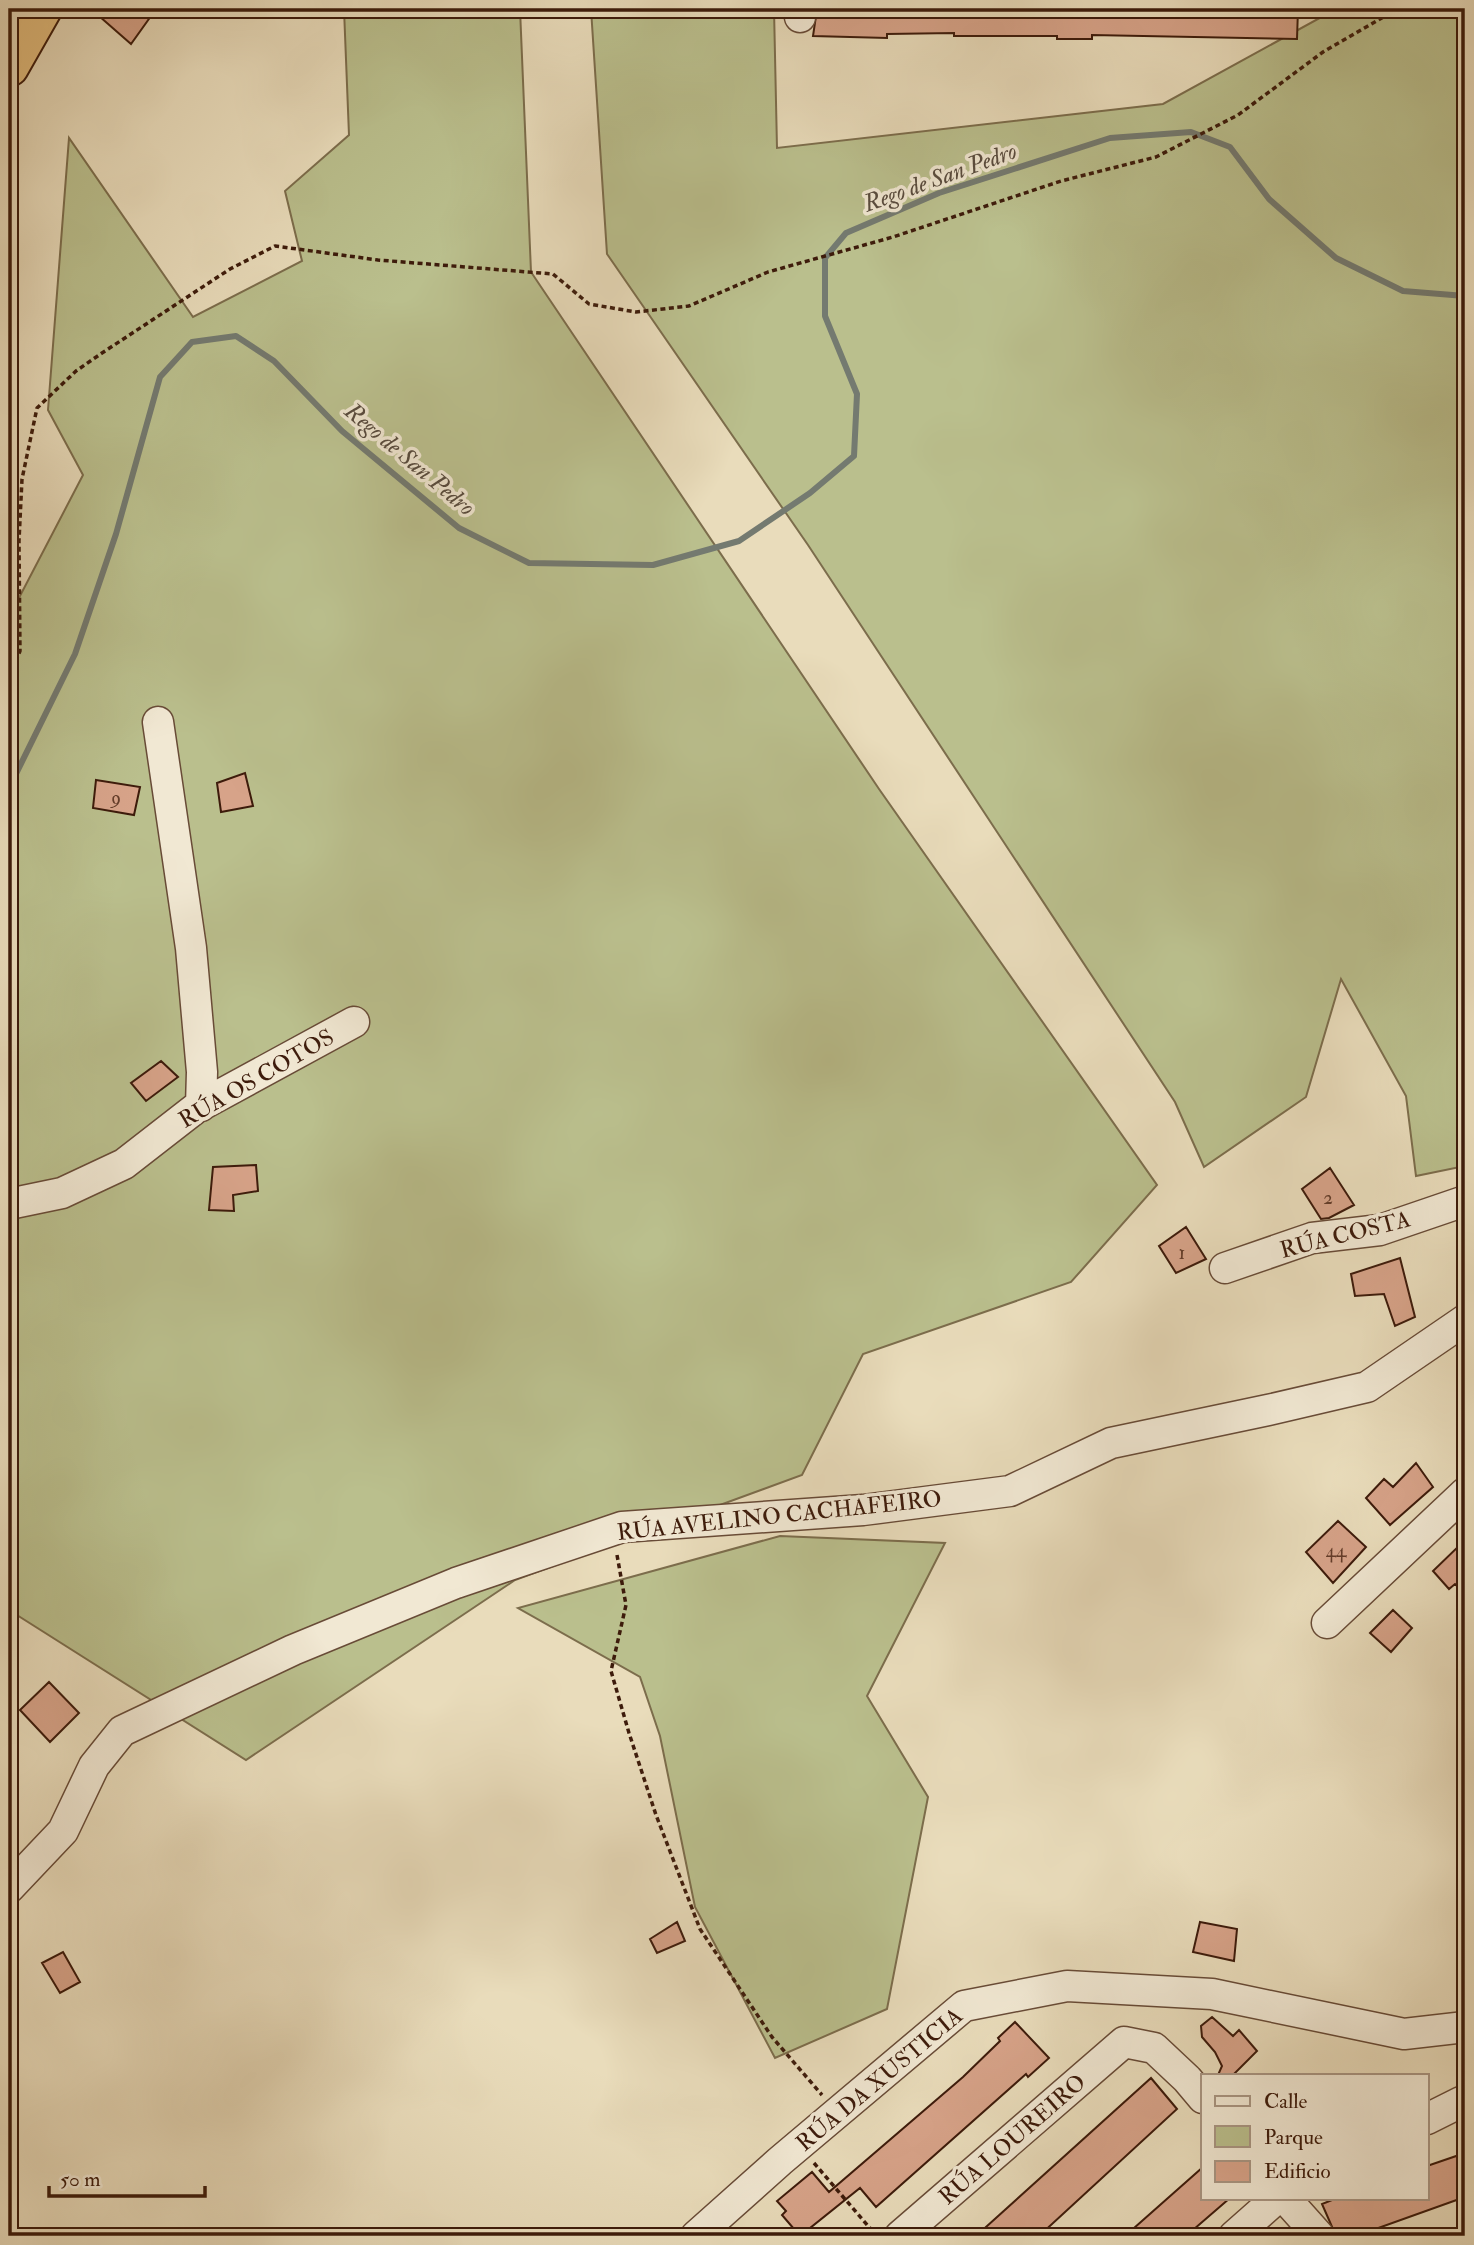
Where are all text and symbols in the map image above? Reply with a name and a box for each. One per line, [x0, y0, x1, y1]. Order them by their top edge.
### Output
water label: Rego de San Pedro [858, 135, 1021, 220]
water label: Rego de San Pedro [337, 395, 481, 523]
house number: 9 [109, 786, 121, 810]
street label: RÚA OS COTOS [173, 1022, 339, 1135]
house number: 2 [1323, 1186, 1333, 1210]
street label: RÚA COSTA [1277, 1204, 1414, 1265]
house number: 1 [1179, 1241, 1185, 1265]
street label: RÚA AVELINO CACHAFEIRO [615, 1484, 943, 1547]
house number: 44 [1326, 1539, 1347, 1563]
street label: RÚA DA XUSTICIA [790, 2001, 969, 2158]
street label: RÚA LOUREIRO [933, 2068, 1092, 2211]
legend [1201, 2074, 1428, 2200]
text: Calle [1264, 2088, 1308, 2115]
text: Parque [1264, 2124, 1323, 2151]
scale bar [49, 2154, 205, 2198]
text: Edificio [1264, 2158, 1331, 2185]
text: 50 m [60, 2166, 101, 2193]

